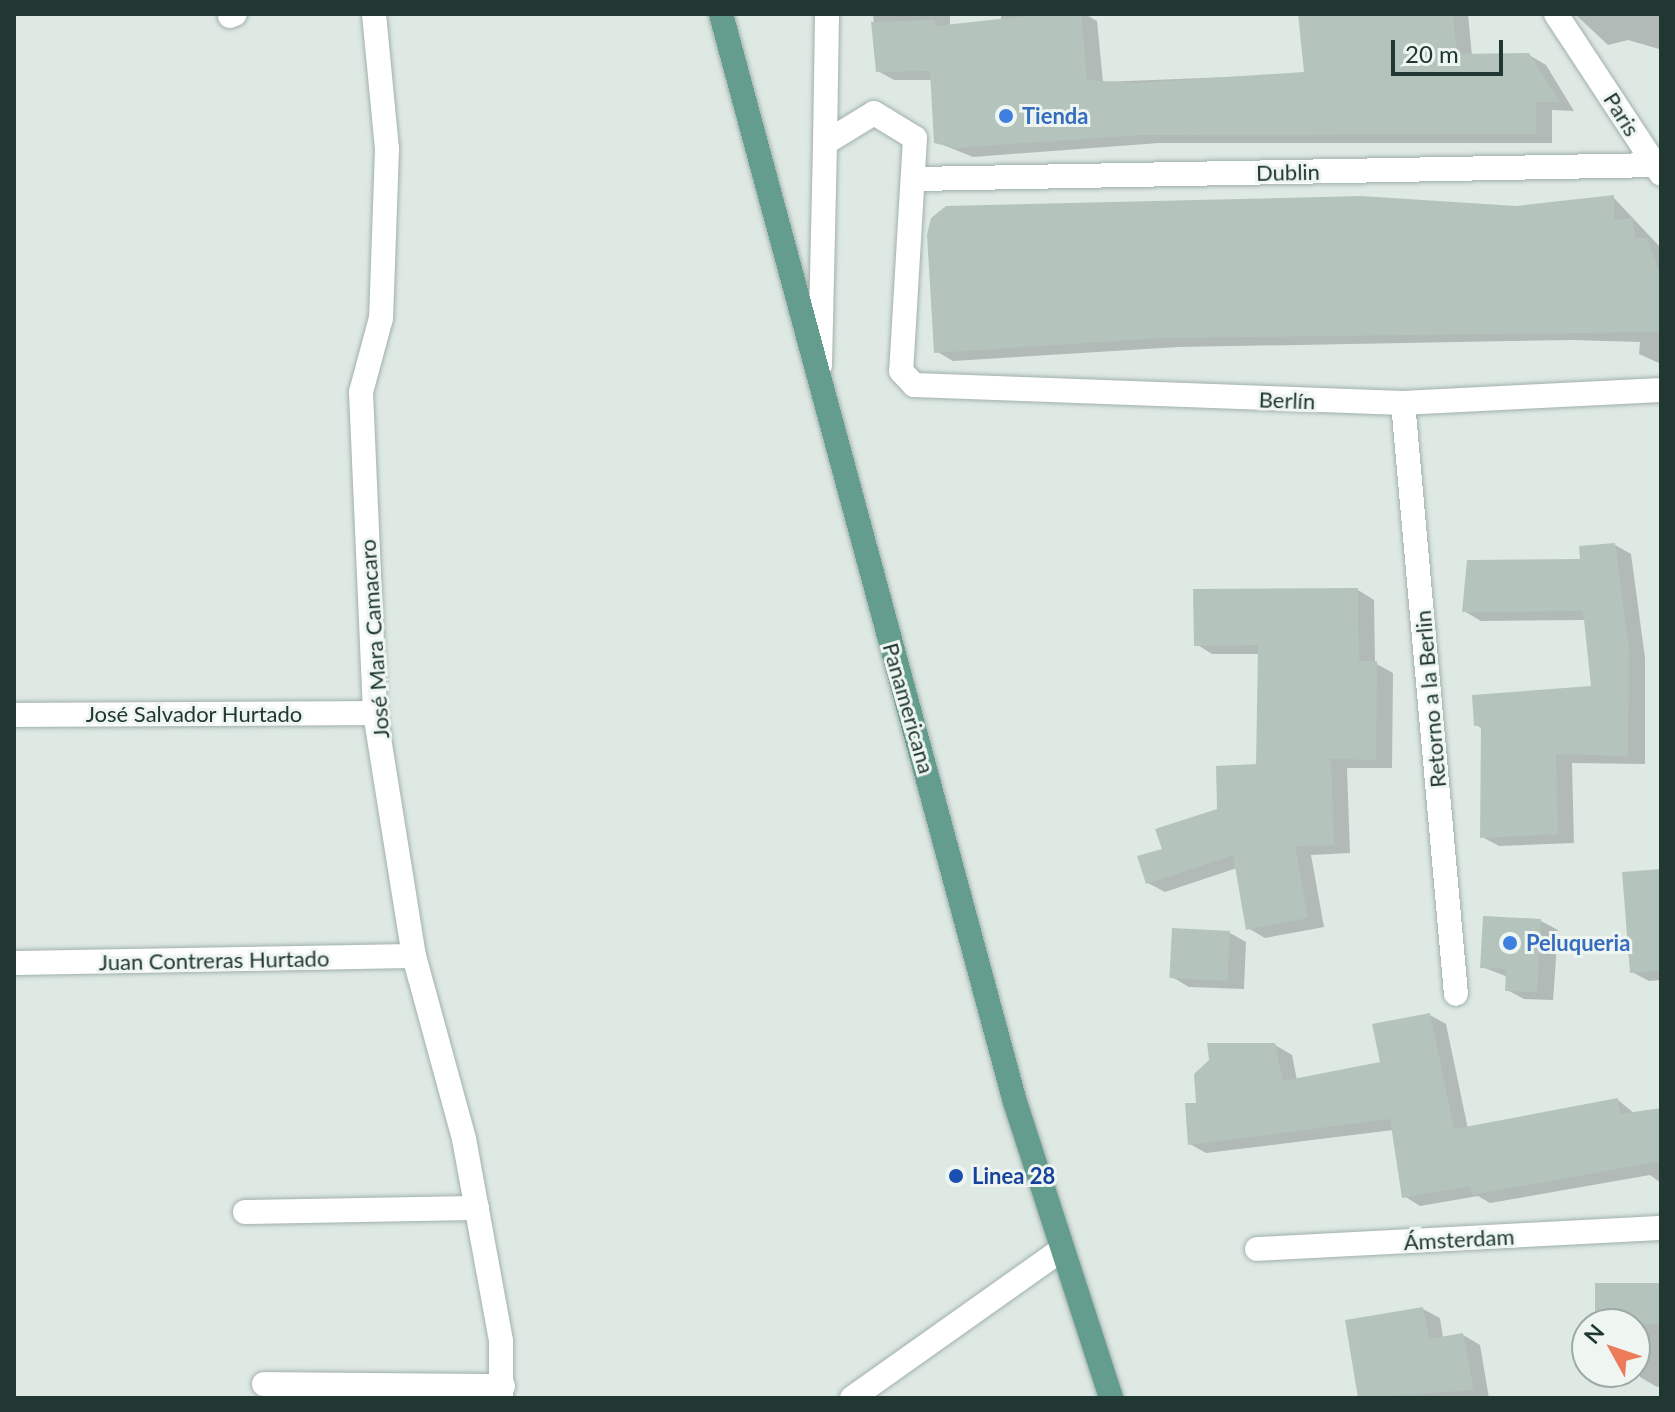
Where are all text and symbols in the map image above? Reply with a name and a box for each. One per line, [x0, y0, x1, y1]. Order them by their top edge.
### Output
scale bar [1395, 24, 1507, 74]
text: 20 m [1405, 39, 1459, 68]
street label: Paris [1598, 87, 1646, 141]
place label: Tienda [1022, 103, 1088, 129]
marker: Tienda [997, 107, 1015, 125]
street label: Dublin [1256, 158, 1320, 186]
street label: Berlín [1258, 386, 1316, 414]
street label: José Mara Camacaro [354, 538, 394, 740]
street label: Retorno a la Berlin [1409, 609, 1451, 789]
street label: Panamericana [878, 640, 940, 776]
street label: José Salvador Hurtado [85, 701, 303, 727]
place label: Peluqueria [1526, 930, 1630, 956]
marker: Peluqueria [1501, 934, 1519, 952]
street label: Juan Contreras Hurtado [98, 945, 330, 975]
place label: Linea 28 [972, 1163, 1055, 1189]
marker: Linea 28 [947, 1167, 965, 1185]
street label: Ámsterdam [1403, 1223, 1515, 1255]
north arrow [1571, 1308, 1651, 1388]
text: N [1578, 1318, 1610, 1349]

